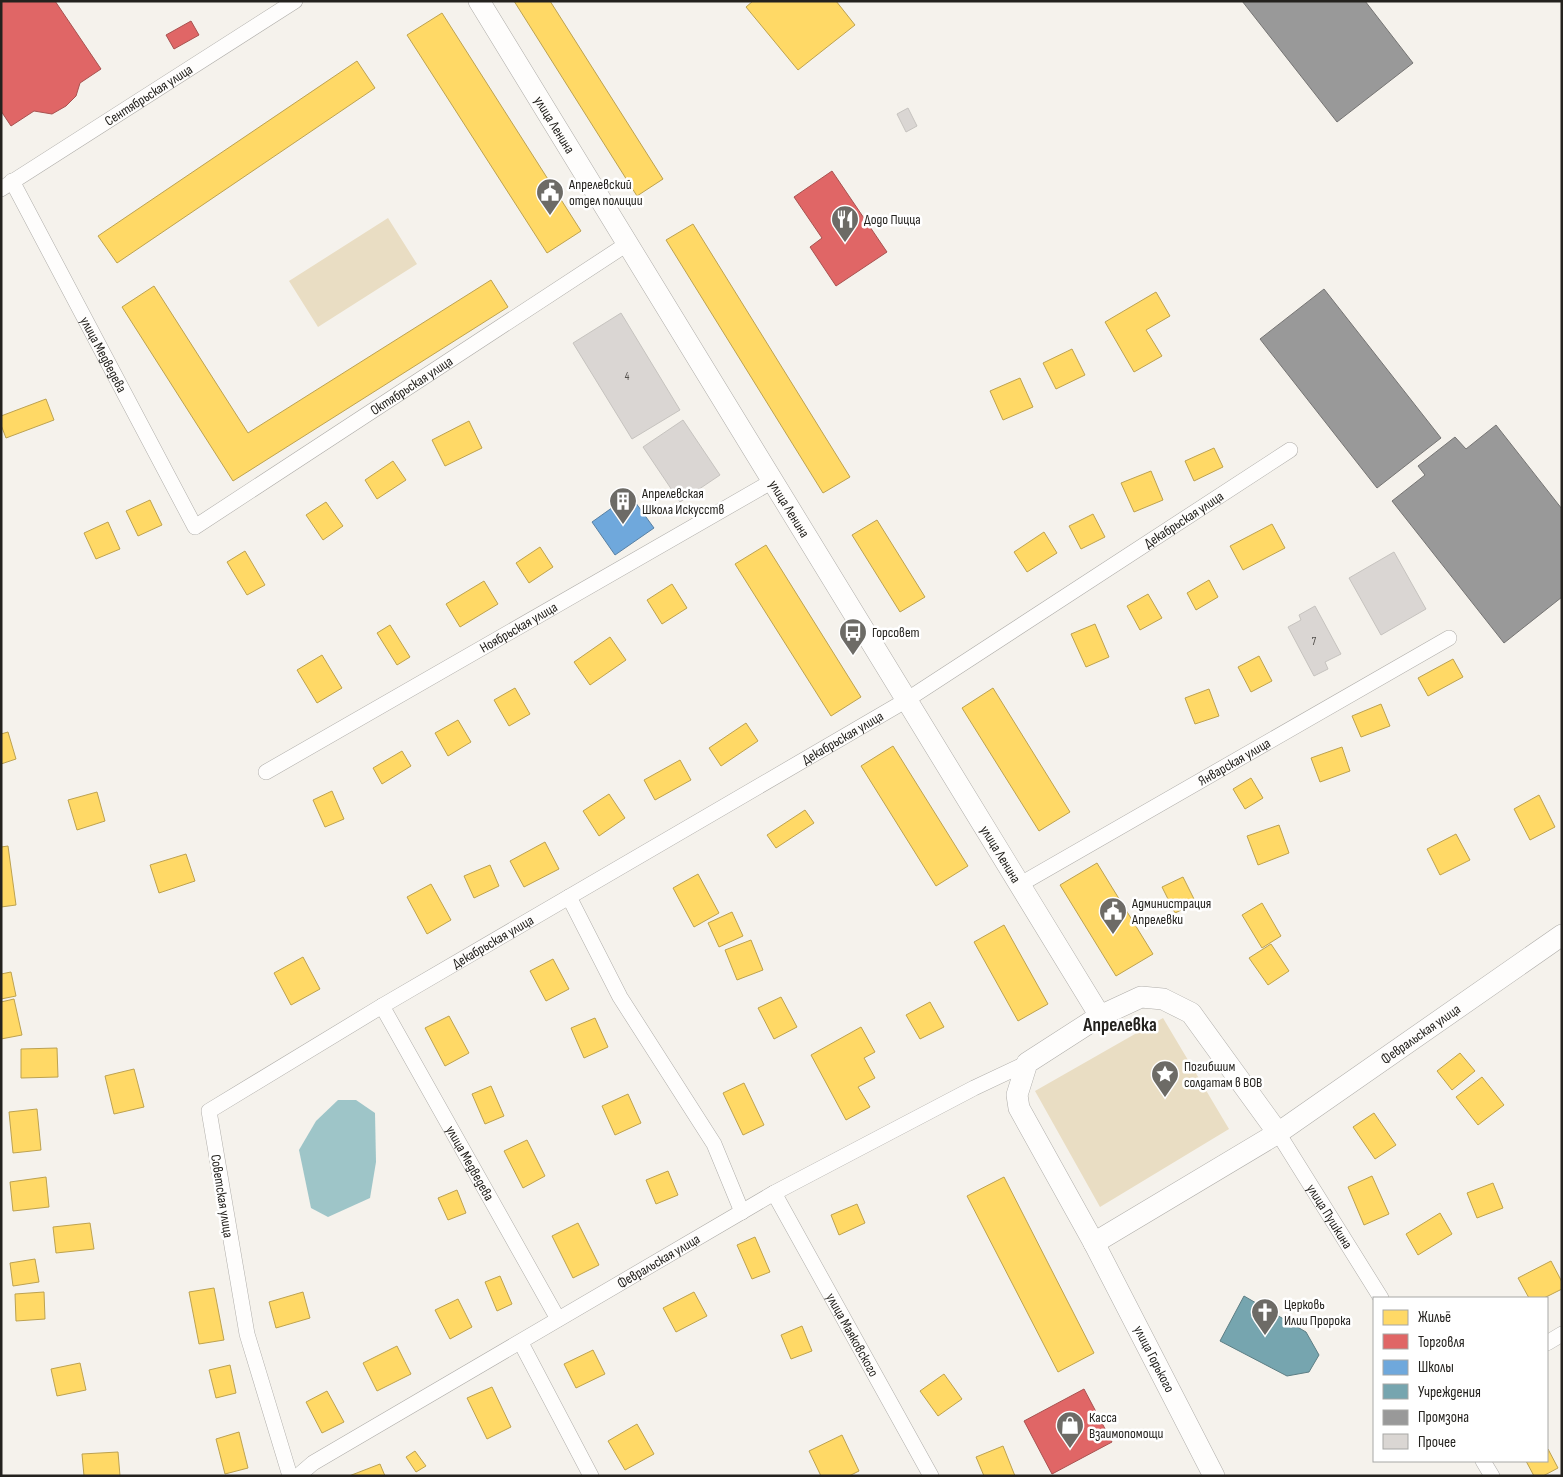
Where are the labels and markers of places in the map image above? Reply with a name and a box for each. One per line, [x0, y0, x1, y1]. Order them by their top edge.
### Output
place label: Апрелевский отдел полиции [568, 176, 643, 209]
public building icon: Апрелевский отдел полиции [535, 177, 565, 216]
restaurant icon: Додо Пицца [830, 204, 860, 243]
place label: Додо Пицца [864, 211, 921, 228]
place label: Апрелевская Школа Искусств [641, 485, 725, 518]
building icon: Апрелевская Школа Искусств [608, 486, 638, 525]
bus stop icon: Горсовет [838, 617, 868, 656]
place label: Горсовет [872, 624, 920, 641]
place label: Администрация Апрелевки [1131, 895, 1211, 928]
public building icon: Администрация Апрелевки [1098, 896, 1128, 935]
place label: Погибшим солдатам в ВОВ [1184, 1058, 1262, 1091]
place icon: Погибшим солдатам в ВОВ [1150, 1059, 1180, 1098]
place label: Церковь Илии Пророка [1284, 1296, 1351, 1329]
church icon: Церковь Илии Пророка [1250, 1297, 1280, 1336]
place label: Касса Взаимопомощи [1089, 1409, 1163, 1442]
shop icon: Касса Взаимопомощи [1055, 1410, 1085, 1449]

